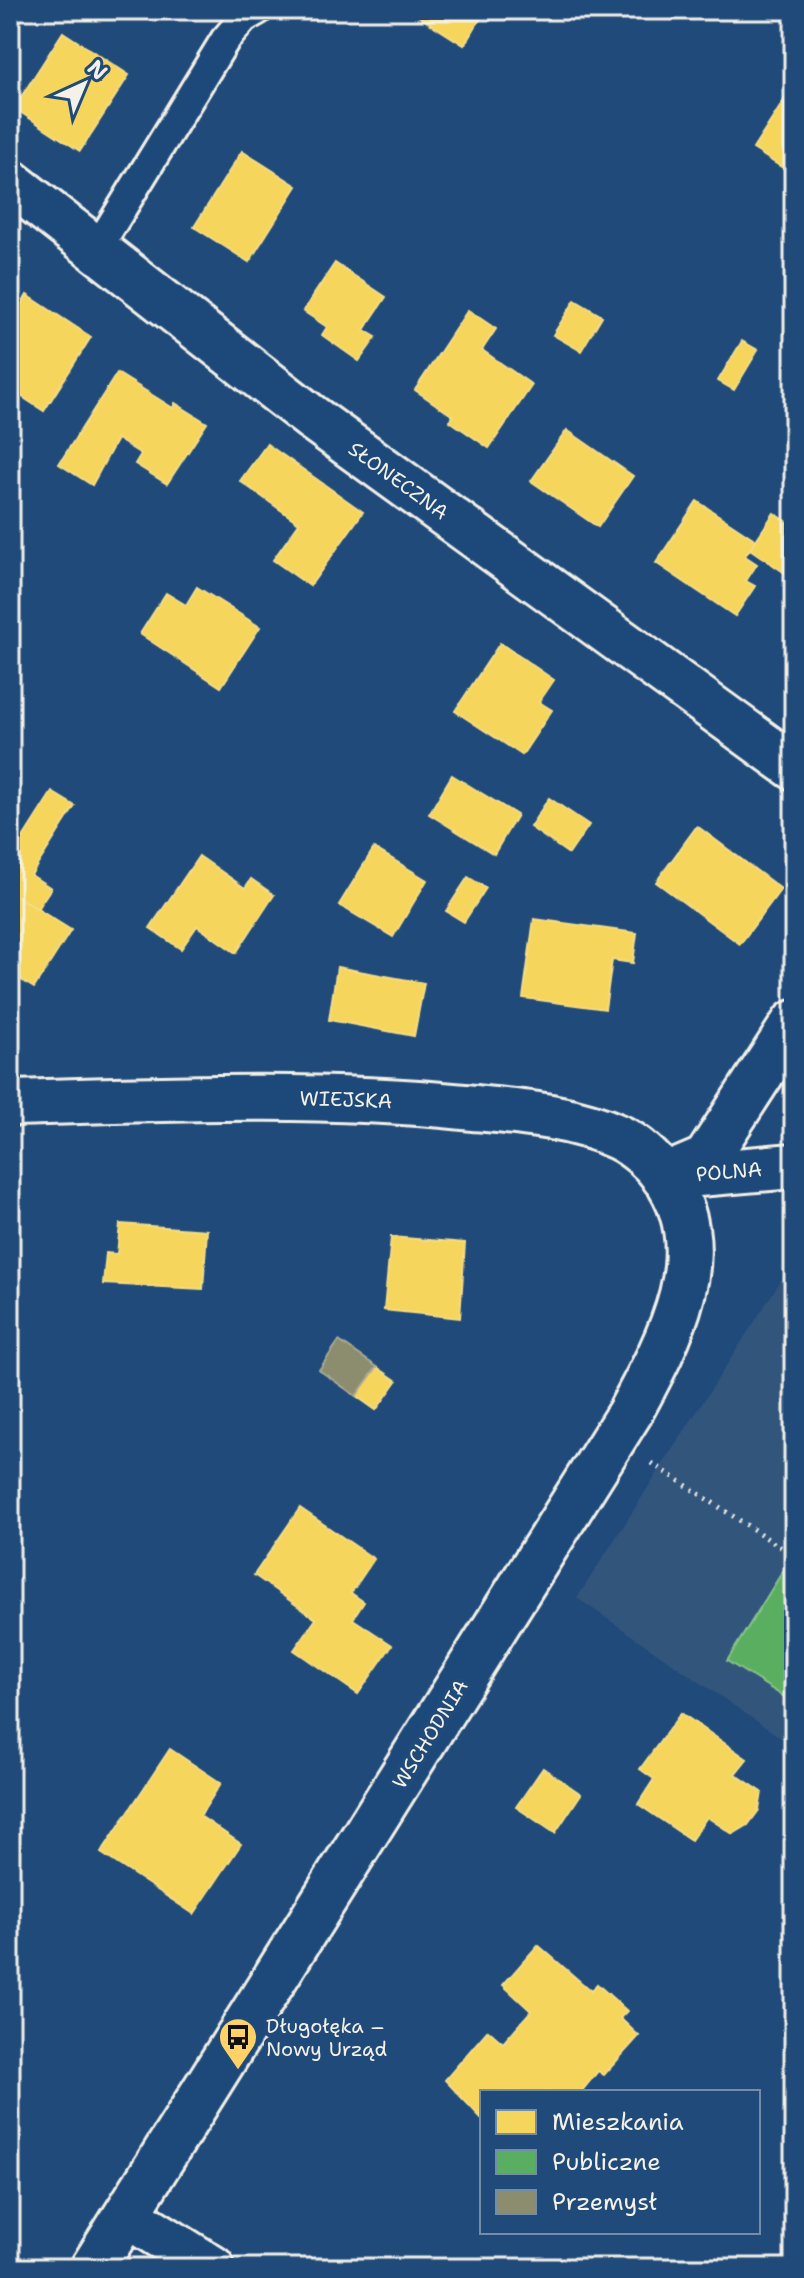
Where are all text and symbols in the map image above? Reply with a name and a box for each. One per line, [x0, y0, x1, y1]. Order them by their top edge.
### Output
north arrow [44, 44, 124, 124]
text: N [81, 53, 114, 86]
street label: SŁONECZNA [344, 436, 454, 525]
street label: WIEJSKA [300, 1085, 393, 1114]
street label: POLNA [695, 1156, 763, 1187]
street label: WSCHODNIA [386, 1675, 474, 1793]
place label: Długołęka – Nowy Urząd [266, 2013, 387, 2062]
bus stop icon: Długołęka – Nowy Urząd [217, 2016, 259, 2071]
legend [480, 2090, 760, 2234]
text: Mieszkania [552, 2106, 684, 2138]
text: Publiczne [552, 2146, 661, 2178]
text: Przemysł [552, 2186, 657, 2218]

